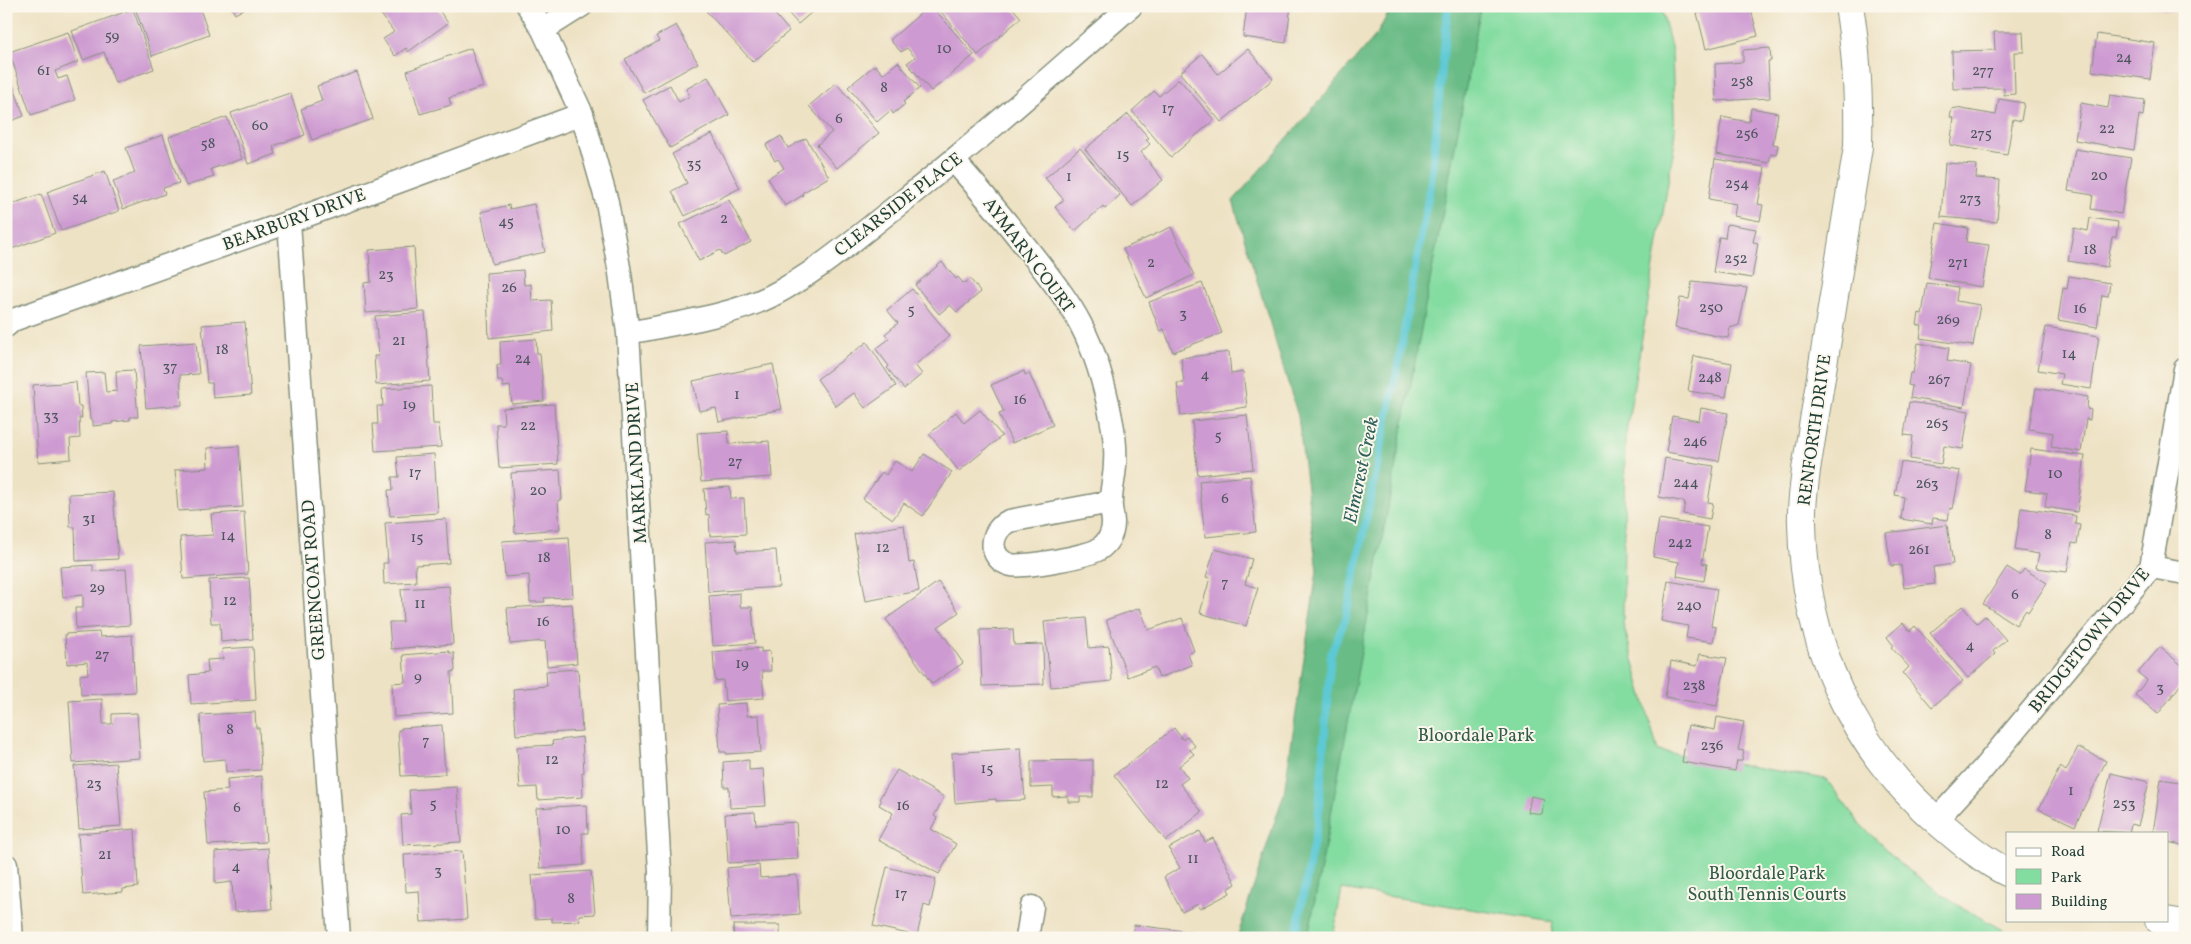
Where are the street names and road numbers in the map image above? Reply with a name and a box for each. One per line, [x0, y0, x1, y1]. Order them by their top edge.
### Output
street label: CLEARSIDE PLACE [829, 147, 969, 263]
street label: BEARBURY DRIVE [219, 183, 370, 258]
street label: AYMARN COURT [976, 193, 1080, 319]
street label: RENFORTH DRIVE [1792, 353, 1839, 508]
street label: MARKLAND DRIVE [621, 381, 654, 544]
street label: GREENCOAT ROAD [296, 499, 333, 661]
street label: BRIDGETOWN DRIVE [2024, 563, 2157, 719]

